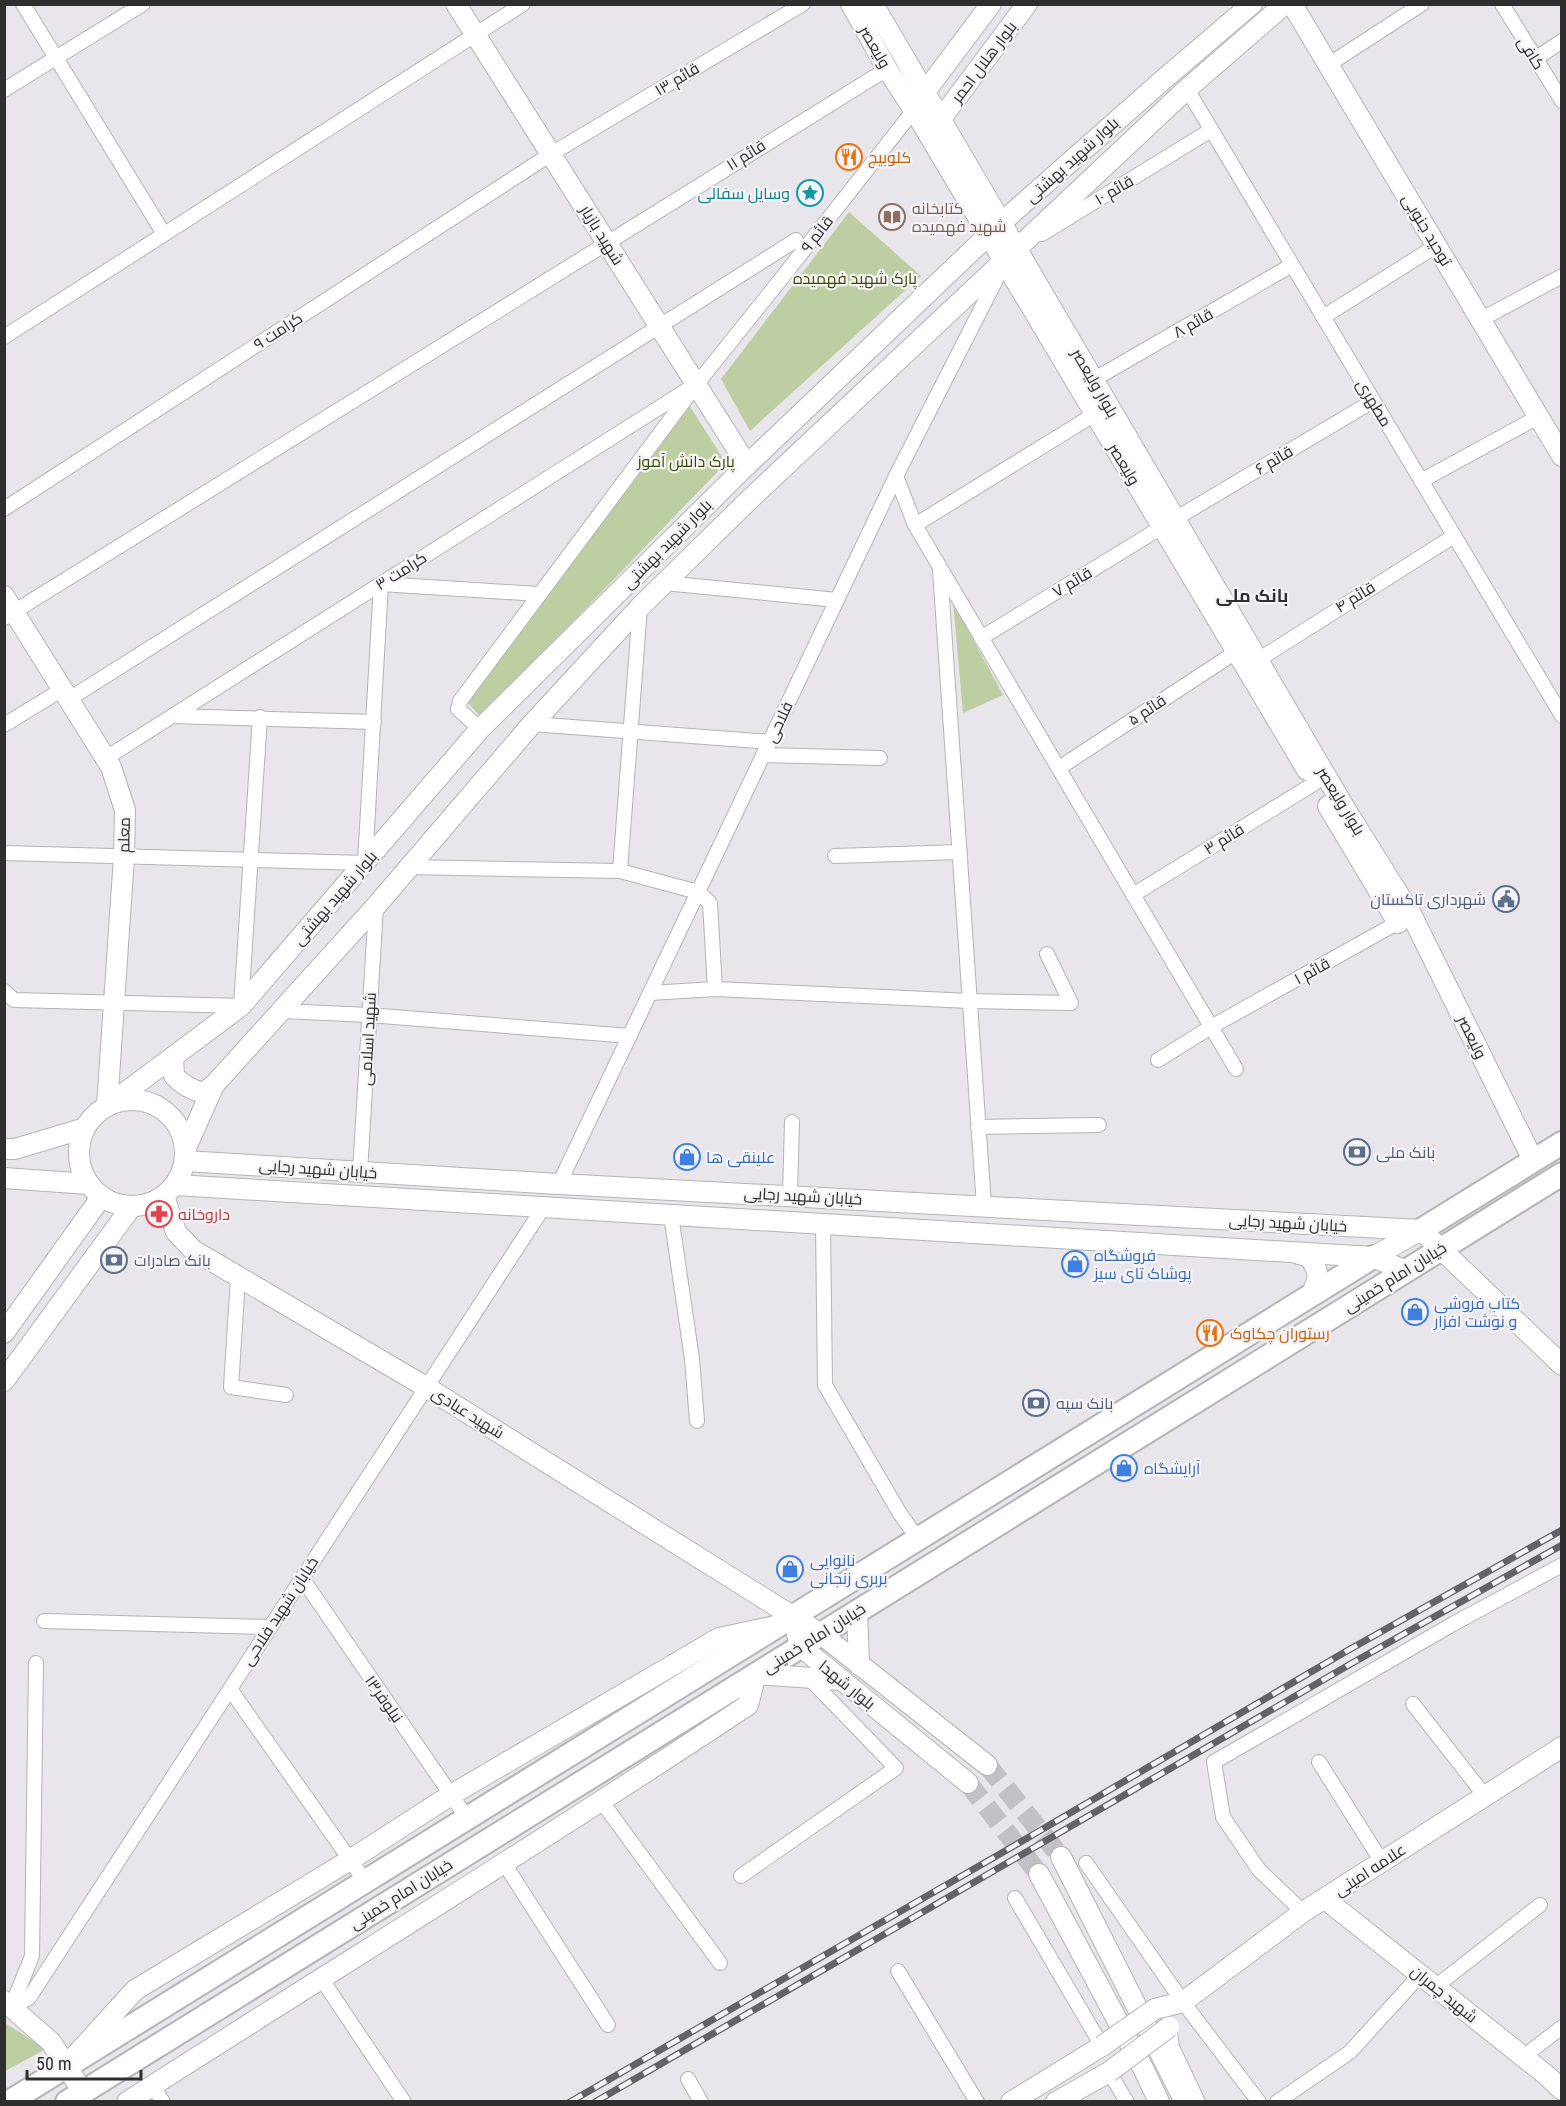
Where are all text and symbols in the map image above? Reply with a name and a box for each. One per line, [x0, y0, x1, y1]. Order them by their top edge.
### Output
street label: بلوار هلال احمر [947, 17, 1022, 108]
street label: ولیعصر [855, 22, 895, 72]
street label: کافی [1513, 33, 1548, 74]
street label: قائم ۱۳ [651, 58, 704, 101]
street label: بلوار شهید بهشتی [1022, 113, 1123, 208]
street label: قائم ۱۱ [723, 136, 770, 176]
restaurant icon: کلوبیج [834, 142, 864, 172]
place label: کلوبیج [868, 148, 911, 169]
street label: قائم ۱۰ [1091, 171, 1138, 211]
place icon: وسایل سفالی [795, 178, 825, 208]
place label: وسایل سفالی [697, 184, 790, 204]
street label: توحید جنوبی [1397, 191, 1456, 271]
place label: کتابخانه شهید فهمیده [912, 199, 1006, 237]
street label: شهید بازیار [575, 201, 628, 269]
library icon: کتابخانه شهید فهمیده [877, 202, 907, 232]
street label: قائم ۹ [797, 212, 839, 257]
park label: پارک شهید فهمیده [793, 269, 918, 290]
street label: قائم ۸ [1170, 304, 1217, 344]
street label: کرامت ۹ [250, 308, 306, 354]
street label: بلوار ولیعصر [1067, 344, 1122, 421]
street label: مطهری [1352, 376, 1396, 431]
street label: ولیعصر [1104, 439, 1144, 489]
street label: قائم ۶ [1252, 441, 1297, 480]
park label: پارک دانش آموز [636, 452, 735, 473]
street label: بلوار شهید بهشتی [618, 495, 716, 593]
street label: کرامت ۳ [372, 548, 430, 594]
street label: قائم ۷ [1049, 563, 1096, 603]
street label: قائم ۴ [1332, 577, 1380, 618]
district label: بانک ملی [1216, 585, 1288, 607]
street label: قائم ۵ [1124, 691, 1171, 731]
street label: فلاحی [761, 698, 798, 746]
street label: بلوار ولیعصر [1313, 762, 1369, 839]
street label: معلم [114, 817, 136, 853]
street label: قائم ۳ [1200, 819, 1249, 860]
street label: بلوار شهید بهشتی [289, 847, 382, 950]
public building icon: شهرداری تاکستان [1491, 884, 1521, 914]
place label: شهرداری تاکستان [1370, 890, 1486, 910]
street label: قائم ۱ [1291, 954, 1334, 990]
street label: شهید اسلامی [356, 992, 381, 1086]
street label: ولیعصر [1453, 1011, 1491, 1062]
bank icon: بانک ملی [1342, 1137, 1372, 1167]
shop icon: علینقی ها [672, 1142, 702, 1172]
place label: بانک ملی [1376, 1143, 1435, 1163]
place label: علینقی ها [706, 1148, 775, 1168]
street label: خیابان شهید رجایی [258, 1155, 378, 1184]
street label: خیابان شهید رجایی [743, 1183, 863, 1210]
pharmacy icon: داروخانه [144, 1199, 174, 1229]
place label: داروخانه [178, 1205, 230, 1224]
street label: خیابان شهید رجایی [1228, 1210, 1348, 1237]
street label: خیابان امام خمینی [1340, 1238, 1451, 1318]
bank icon: بانک صادرات [99, 1245, 129, 1275]
place label: فروشگاه پوشاک تای سیز [1093, 1246, 1192, 1285]
shop icon: فروشگاه پوشاک تای سیز [1060, 1249, 1090, 1279]
place label: بانک صادرات [134, 1251, 211, 1270]
place label: کتاب فروشی و نوشت افزار [1433, 1294, 1520, 1331]
shop icon: کتاب فروشی و نوشت افزار [1400, 1297, 1430, 1327]
restaurant icon: رستوران چکاوک [1195, 1318, 1225, 1348]
place label: رستوران چکاوک [1230, 1324, 1330, 1345]
street label: شهید عبادی [428, 1383, 508, 1444]
bank icon: بانک سپه [1021, 1388, 1051, 1418]
place label: بانک سپه [1056, 1394, 1113, 1414]
shop icon: آرایشگاه [1109, 1453, 1139, 1483]
place label: آرایشگاه [1144, 1459, 1201, 1478]
place label: نانوایی بربری زنجانی [810, 1551, 887, 1589]
street label: خیابان شهید فلاحی [238, 1553, 323, 1669]
shop icon: نانوایی بربری زنجانی [775, 1554, 805, 1584]
street label: خیابان امام خمینی [759, 1599, 870, 1679]
street label: بلوار شهدا [814, 1656, 879, 1714]
street label: نیلوفر۱۳ [361, 1672, 407, 1726]
street label: علامه امینی [1331, 1840, 1410, 1901]
street label: خیابان امام خمینی [346, 1855, 457, 1935]
street label: شهید چمران [1406, 1961, 1481, 2028]
scale bar [27, 2043, 141, 2081]
text: 50 m [36, 2053, 71, 2074]

